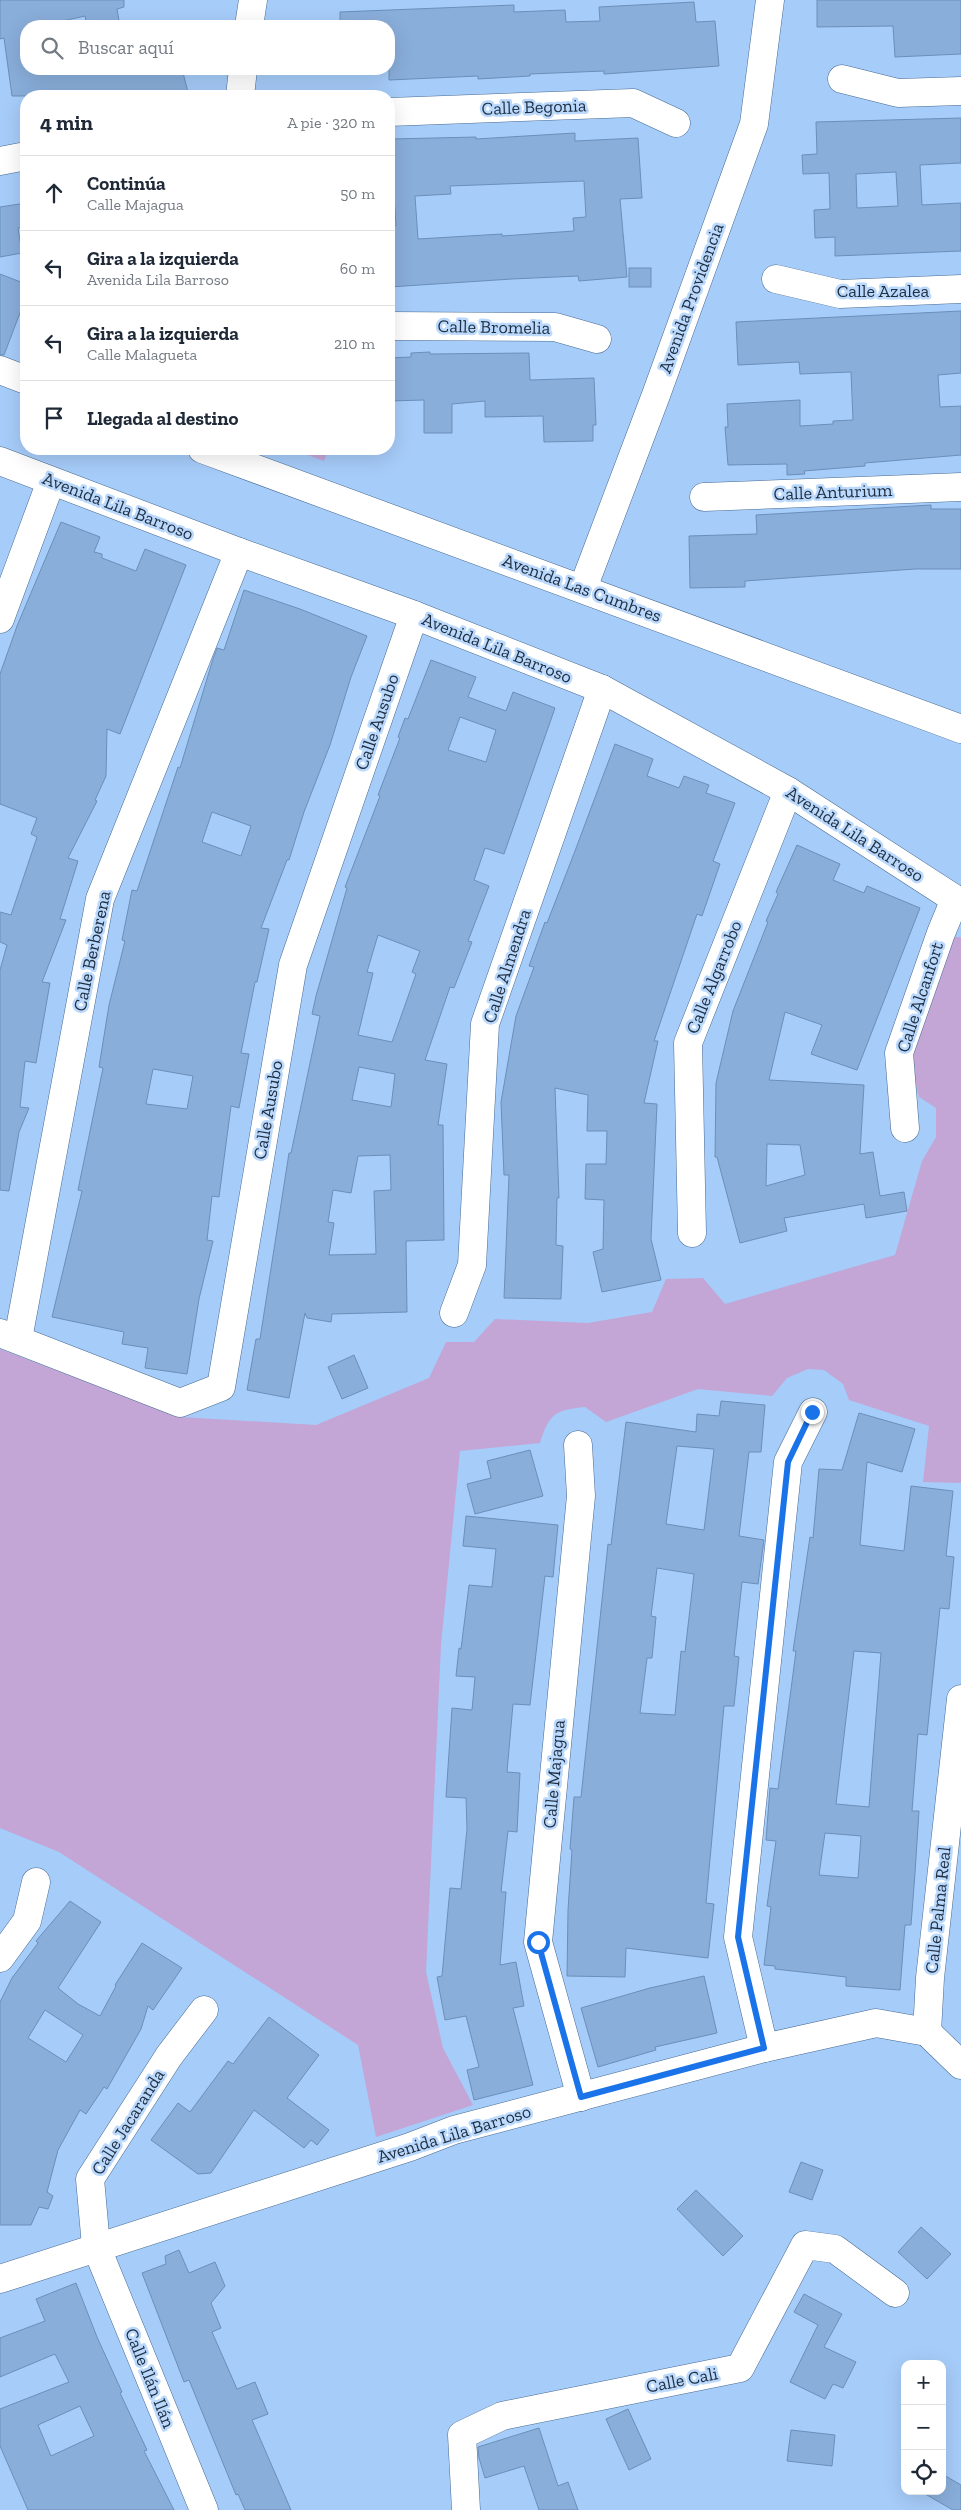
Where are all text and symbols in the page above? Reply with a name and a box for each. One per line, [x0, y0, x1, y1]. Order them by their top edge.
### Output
search box [20, 20, 395, 75]
icon: search [38, 34, 66, 62]
text: Buscar aquí [78, 36, 174, 59]
street label: Calle Begonia [481, 94, 587, 120]
text: 4 min [40, 110, 93, 135]
text: A pie · 320 m [287, 113, 375, 132]
text: Continúa [87, 172, 166, 195]
icon: ahead [40, 179, 68, 207]
text: 50 m [340, 184, 375, 203]
text: Calle Majagua [87, 195, 184, 214]
street label: Avenida Providencia [654, 220, 728, 376]
text: Gira a la izquierda [87, 247, 239, 270]
icon: left [40, 254, 68, 282]
text: 60 m [340, 259, 375, 278]
text: Avenida Lila Barroso [87, 270, 229, 289]
street label: Calle Azalea [837, 280, 930, 302]
street label: Calle Bromelia [437, 315, 551, 339]
text: Gira a la izquierda [87, 322, 239, 345]
icon: left [40, 329, 68, 357]
text: 210 m [334, 334, 375, 353]
text: Calle Malagueta [87, 345, 197, 364]
icon: arrive [40, 404, 68, 432]
text: Llegada al destino [87, 407, 238, 430]
street label: Avenida Lila Barroso [40, 467, 196, 545]
street label: Calle Anturium [773, 479, 893, 505]
street label: Avenida Las Cumbres [500, 549, 665, 627]
street label: Avenida Lila Barroso [419, 608, 575, 688]
street label: Calle Ausubo [350, 671, 404, 773]
street label: Avenida Lila Barroso [782, 781, 928, 887]
street label: Calle Berberena [69, 889, 116, 1013]
street label: Calle Almendra [478, 906, 536, 1026]
street label: Calle Algarrobo [681, 917, 747, 1037]
street label: Calle Alcanfort [892, 939, 948, 1055]
street label: Calle Ausubo [248, 1059, 288, 1161]
route end [801, 1401, 824, 1424]
street label: Calle Majagua [538, 1719, 570, 1829]
street label: Calle Palma Real [920, 1845, 956, 1974]
route start [527, 1931, 550, 1954]
street label: Calle Jacaranda [87, 2065, 169, 2179]
street label: Avenida Lila Barroso [374, 2100, 534, 2168]
street label: Calle Ilán Ilán [120, 2325, 180, 2432]
map controls [901, 2360, 946, 2495]
button: + [901, 2360, 946, 2405]
street label: Calle Cali [644, 2362, 720, 2398]
button: − [901, 2405, 946, 2450]
button: locate [901, 2450, 946, 2495]

